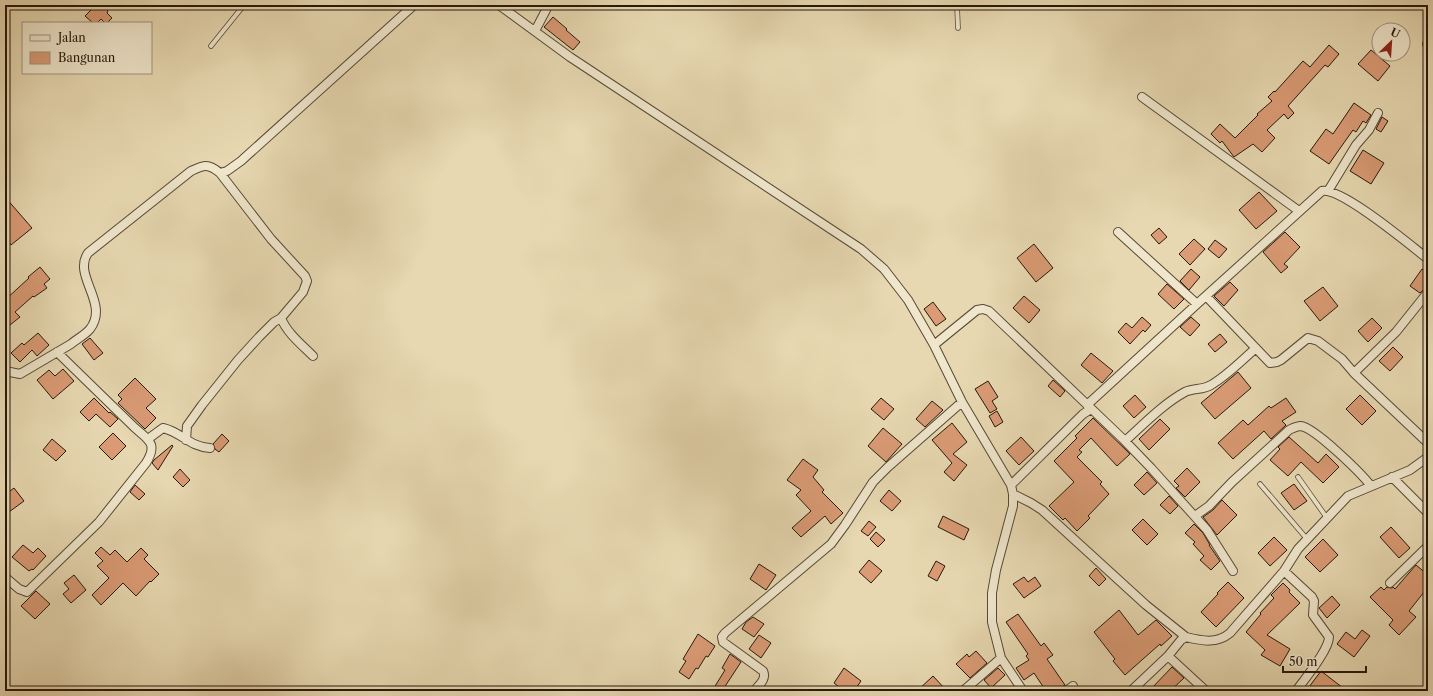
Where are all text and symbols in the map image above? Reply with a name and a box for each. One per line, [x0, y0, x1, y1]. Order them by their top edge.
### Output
legend [22, 22, 152, 74]
north arrow [1371, 22, 1411, 62]
text: U [1388, 25, 1402, 41]
text: Jalan [56, 30, 86, 45]
text: Bangunan [58, 50, 116, 65]
scale bar [1283, 648, 1366, 674]
text: 50 m [1289, 654, 1318, 669]

